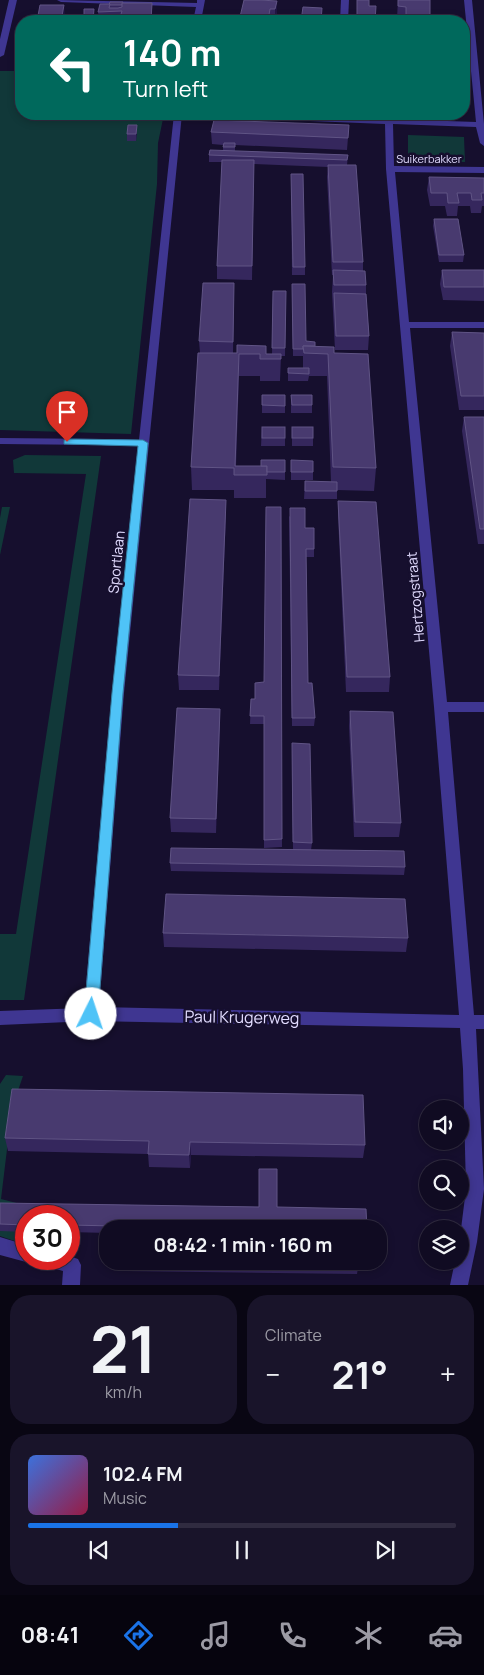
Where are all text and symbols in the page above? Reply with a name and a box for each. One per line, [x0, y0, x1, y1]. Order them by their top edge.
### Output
text: 140 m [123, 29, 221, 77]
icon: left [40, 35, 105, 100]
text: Turn left [123, 74, 208, 104]
street label: Suikerbakker [396, 151, 462, 166]
pin [46, 391, 88, 442]
icon: arrive [53, 398, 81, 426]
street label: Sportlaan [103, 530, 129, 594]
street label: Hertzogstraat [402, 551, 428, 643]
position arrow [64, 987, 116, 1039]
street label: Paul Krugerweg [184, 1005, 300, 1029]
map controls [419, 1100, 469, 1270]
button: sound [419, 1100, 469, 1150]
button: search [419, 1160, 469, 1210]
speed limit sign: 30 [15, 1205, 80, 1270]
button: layers [419, 1220, 469, 1270]
text: 08:42 · 1 min · 160 m [154, 1232, 332, 1258]
text: 21 [90, 1304, 157, 1393]
text: Climate [265, 1324, 322, 1346]
text: 21° [332, 1348, 388, 1400]
text: − [265, 1355, 280, 1393]
text: + [440, 1355, 456, 1393]
text: km/h [105, 1381, 142, 1403]
text: 102.4 FM [103, 1461, 182, 1487]
text: Music [103, 1487, 147, 1509]
icon: previous [85, 1536, 113, 1564]
icon: pause [228, 1536, 256, 1564]
icon: next [371, 1536, 399, 1564]
icon: directions [121, 1618, 156, 1653]
icon: music [198, 1618, 233, 1653]
icon: phone [275, 1618, 310, 1653]
icon: climate [351, 1618, 386, 1653]
icon: car [428, 1618, 463, 1653]
text: 08:41 [21, 1620, 79, 1650]

